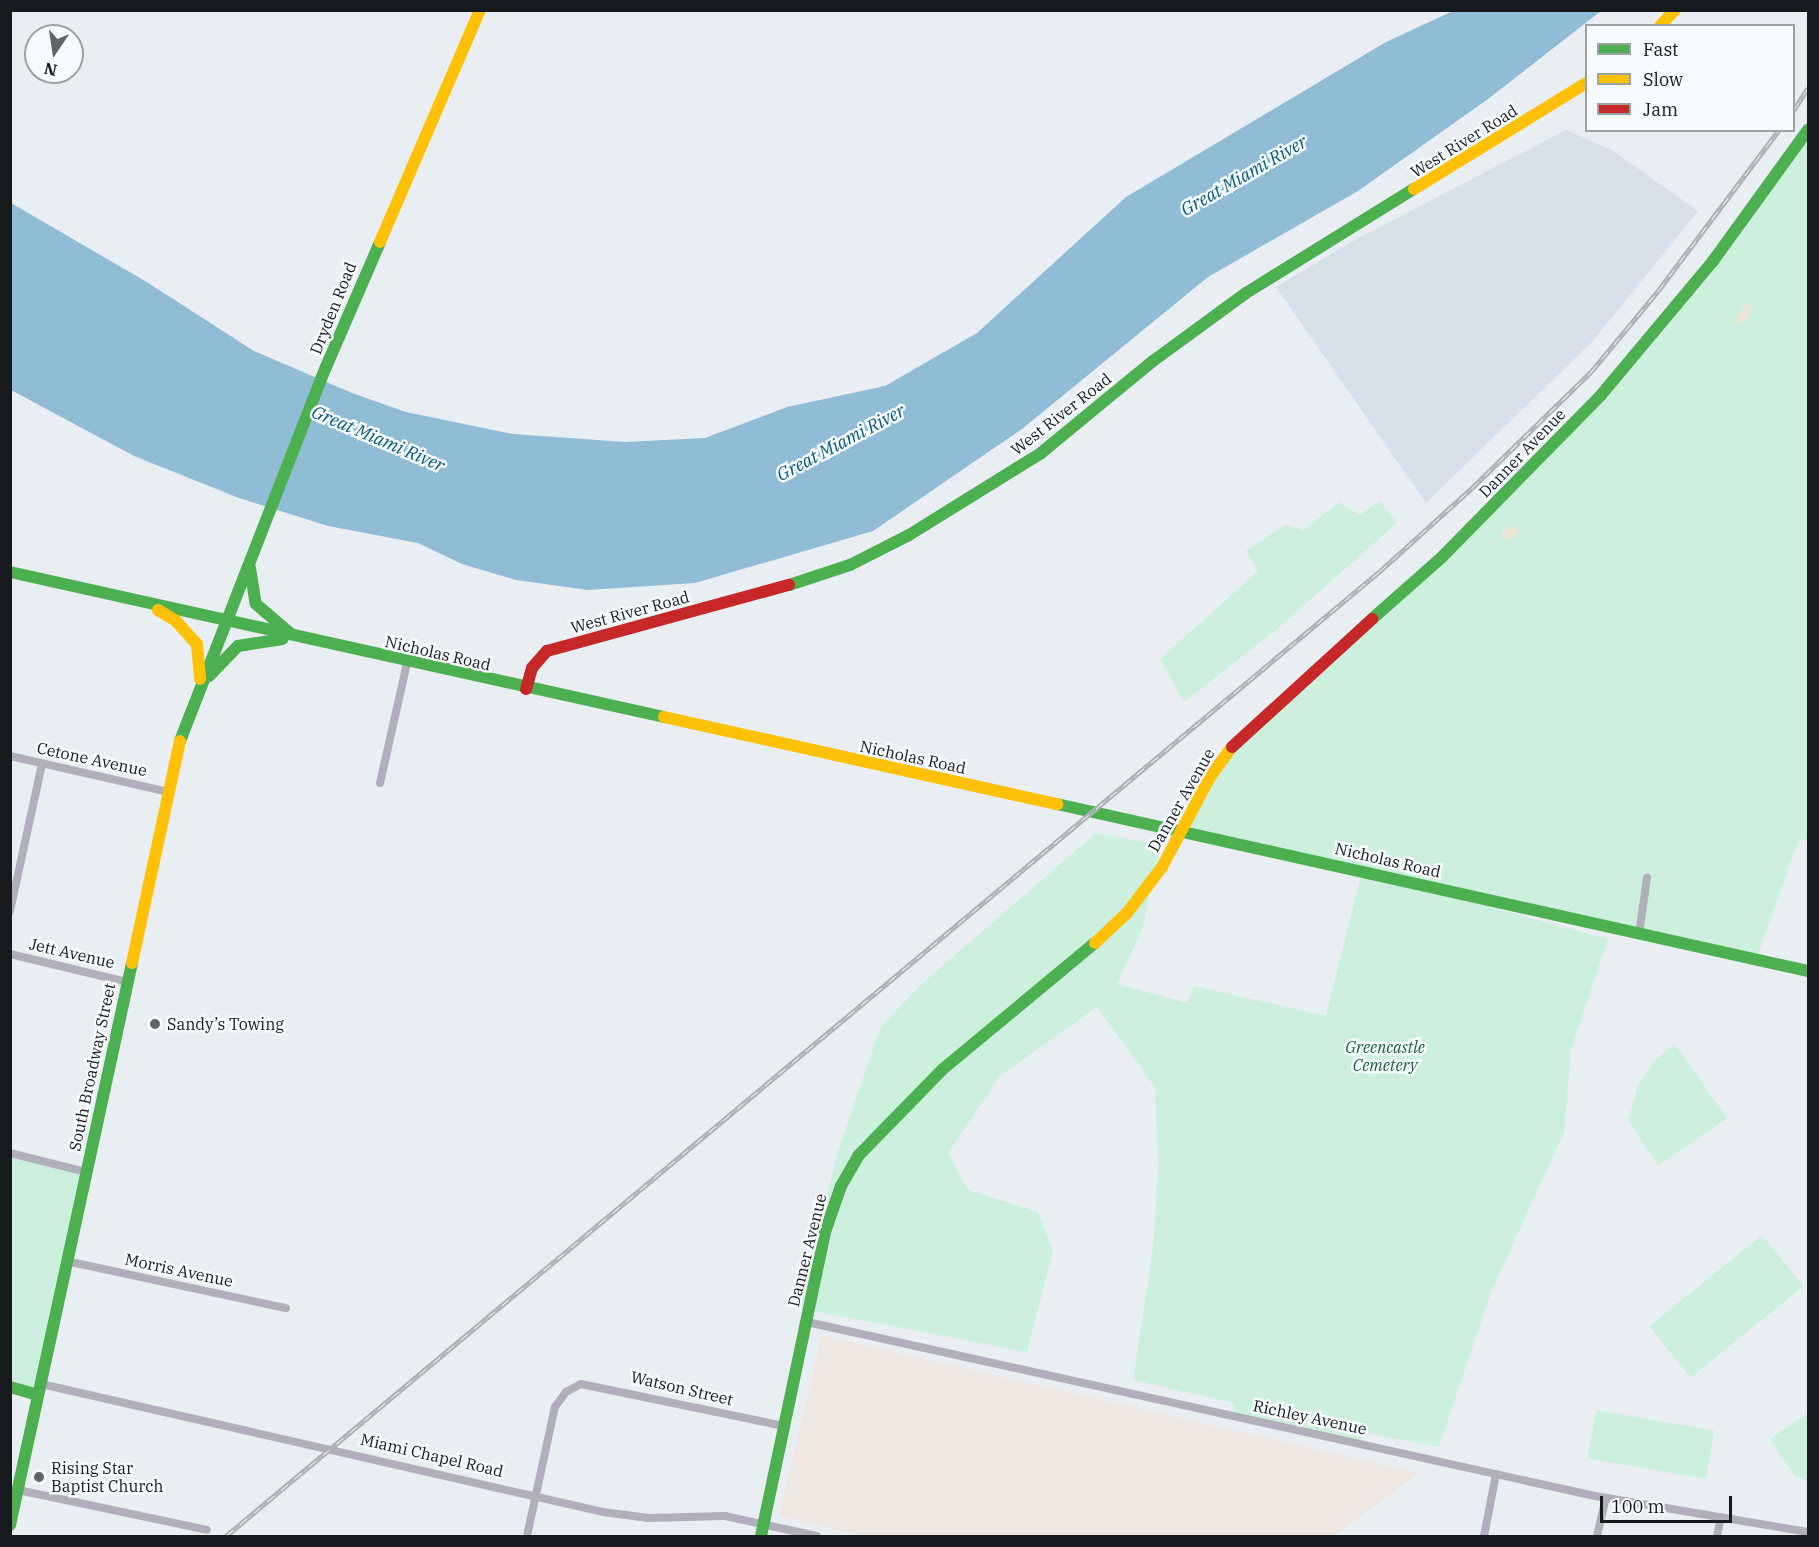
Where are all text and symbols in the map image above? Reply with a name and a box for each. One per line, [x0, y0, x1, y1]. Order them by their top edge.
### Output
north arrow [24, 24, 84, 84]
legend [1585, 24, 1795, 132]
text: Fast [1643, 38, 1678, 61]
text: N [42, 58, 59, 81]
text: Slow [1643, 68, 1683, 91]
text: Jam [1643, 98, 1678, 121]
street label: West River Road [1407, 101, 1521, 181]
water label: Great Miami River [1177, 131, 1311, 221]
street label: Dryden Road [306, 259, 360, 357]
street label: West River Road [1007, 369, 1115, 459]
water label: Great Miami River [773, 400, 909, 486]
water label: Great Miami River [308, 401, 448, 477]
street label: Danner Avenue [1475, 405, 1569, 501]
street label: West River Road [569, 587, 691, 637]
street label: Nicholas Road [383, 632, 493, 674]
street label: Nicholas Road [858, 736, 968, 778]
street label: Cetone Avenue [35, 738, 149, 780]
street label: Danner Avenue [1144, 745, 1218, 855]
street label: Nicholas Road [1333, 839, 1443, 881]
street label: Jett Avenue [28, 934, 116, 972]
street label: South Broadway Street [65, 981, 119, 1153]
place label: Sandy’s Towing [167, 1014, 284, 1034]
marker: Sandy’s Towing [148, 1017, 162, 1031]
park label: Greencastle Cemetery [1345, 1037, 1425, 1075]
street label: Danner Avenue [784, 1191, 830, 1309]
street label: Morris Avenue [123, 1249, 235, 1291]
street label: Watson Street [629, 1367, 735, 1409]
street label: Richley Avenue [1251, 1396, 1369, 1438]
street label: Miami Chapel Road [359, 1429, 505, 1481]
place label: Rising Star Baptist Church [51, 1458, 164, 1496]
marker: Rising Star Baptist Church [32, 1470, 46, 1484]
scale bar [1603, 1484, 1735, 1522]
text: 100 m [1611, 1495, 1665, 1518]

